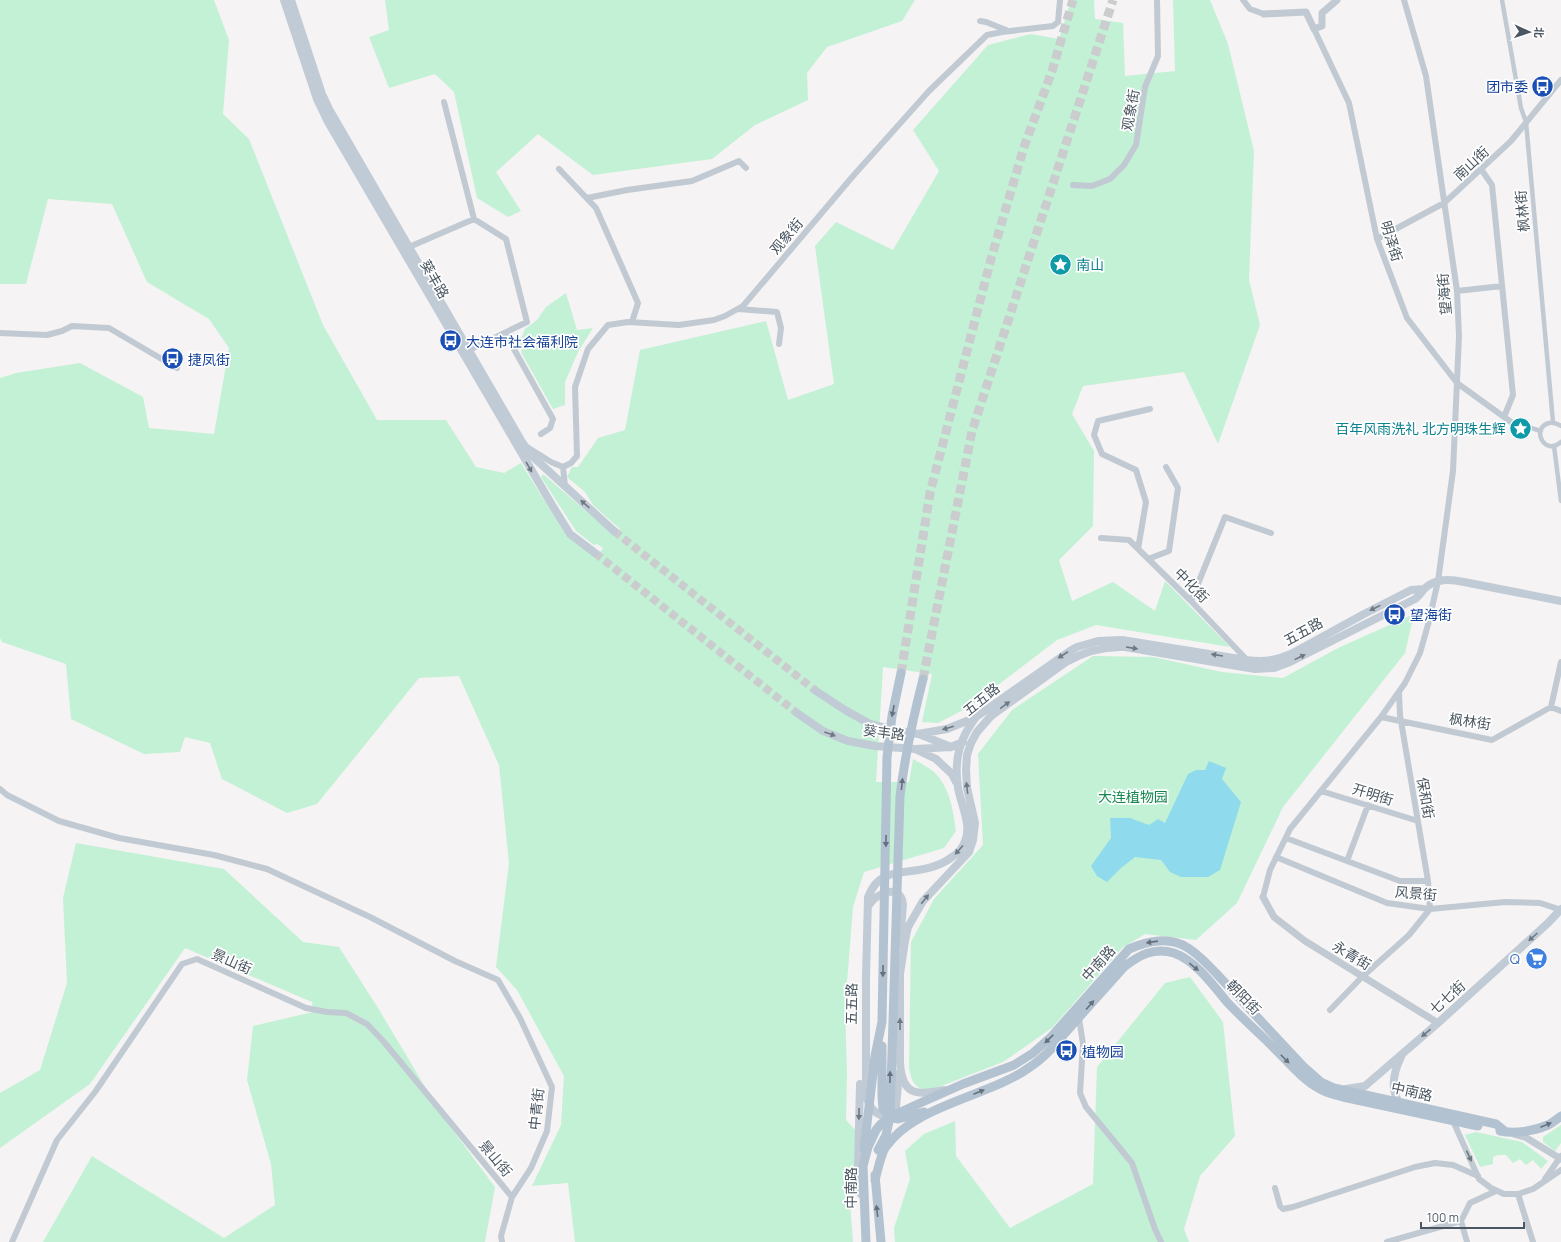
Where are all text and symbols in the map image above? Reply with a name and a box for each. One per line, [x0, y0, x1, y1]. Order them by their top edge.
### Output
north arrow [1509, 12, 1549, 52]
text: 北 [1532, 27, 1547, 38]
bus stop icon: 团市委 [1530, 73, 1556, 99]
place label: 团市委 [1486, 77, 1528, 96]
street label: 观象街 [1117, 88, 1143, 132]
street label: 南山街 [1449, 142, 1493, 184]
street label: 枫林街 [1511, 189, 1533, 233]
street label: 观象街 [765, 214, 807, 258]
street label: 明泽街 [1377, 218, 1407, 264]
place icon: 南山 [1047, 251, 1073, 277]
place label: 南山 [1076, 255, 1104, 274]
street label: 葵丰路 [416, 256, 454, 302]
street label: 望海街 [1433, 272, 1455, 316]
bus stop icon: 大连市社会福利院 [438, 328, 464, 354]
place label: 大连市社会福利院 [466, 332, 578, 351]
bus stop icon: 捷凤街 [160, 346, 186, 372]
place label: 捷凤街 [188, 350, 230, 369]
place icon: 百年风雨洗礼 北方明珠生辉 [1508, 415, 1534, 441]
place label: 百年风雨洗礼 北方明珠生辉 [1335, 419, 1506, 438]
one-way arrow [526, 461, 533, 473]
one-way arrow [580, 500, 590, 509]
street label: 中化街 [1170, 563, 1214, 607]
bus stop icon: 望海街 [1382, 601, 1408, 627]
one-way arrow [1370, 605, 1381, 611]
place label: 望海街 [1410, 605, 1452, 624]
street label: 五五路 [1280, 613, 1326, 649]
one-way arrow [1126, 646, 1138, 652]
one-way arrow [1057, 652, 1069, 659]
one-way arrow [1211, 652, 1223, 658]
one-way arrow [1294, 654, 1306, 660]
street label: 五五路 [959, 678, 1003, 720]
one-way arrow [1000, 701, 1010, 709]
one-way arrow [890, 705, 896, 717]
street label: 枫林街 [1448, 709, 1492, 733]
street label: 葵丰路 [862, 720, 906, 744]
one-way arrow [942, 725, 954, 731]
one-way arrow [824, 731, 836, 737]
street label: 保和街 [1413, 776, 1439, 820]
one-way arrow [898, 778, 905, 790]
street label: 开明街 [1350, 779, 1396, 809]
one-way arrow [964, 782, 971, 794]
park label: 大连植物园 [1098, 787, 1168, 806]
one-way arrow [882, 835, 889, 847]
one-way arrow [954, 845, 963, 855]
street label: 风景街 [1394, 882, 1438, 904]
one-way arrow [921, 894, 929, 905]
one-way arrow [1528, 933, 1538, 942]
street label: 永青街 [1329, 936, 1375, 974]
one-way arrow [1146, 938, 1158, 945]
street label: 中南路 [1077, 941, 1119, 985]
street label: 景山街 [209, 944, 255, 978]
supermarket icon: Q [1523, 945, 1549, 971]
place label: Q [1510, 949, 1520, 968]
one-way arrow [1189, 962, 1200, 971]
one-way arrow [880, 965, 886, 978]
street label: 朝阳街 [1223, 975, 1265, 1019]
street label: 七七街 [1425, 976, 1469, 1018]
street label: 五五路 [841, 983, 861, 1025]
one-way arrow [1086, 1000, 1095, 1010]
one-way arrow [897, 1017, 903, 1030]
one-way arrow [1421, 1029, 1431, 1038]
one-way arrow [1044, 1034, 1054, 1043]
bus stop icon: 植物园 [1054, 1038, 1080, 1064]
place label: 植物园 [1082, 1042, 1124, 1061]
one-way arrow [1280, 1054, 1290, 1064]
one-way arrow [887, 1070, 893, 1083]
street label: 中南路 [1389, 1077, 1435, 1105]
street label: 中青街 [524, 1087, 548, 1131]
one-way arrow [973, 1088, 985, 1094]
one-way arrow [856, 1108, 863, 1120]
one-way arrow [1540, 1122, 1551, 1128]
street label: 景山街 [475, 1136, 517, 1180]
one-way arrow [1466, 1151, 1472, 1162]
street label: 中南路 [841, 1167, 860, 1209]
scale bar [1421, 1204, 1524, 1230]
one-way arrow [874, 1205, 881, 1217]
text: 100 m [1427, 1209, 1459, 1226]

